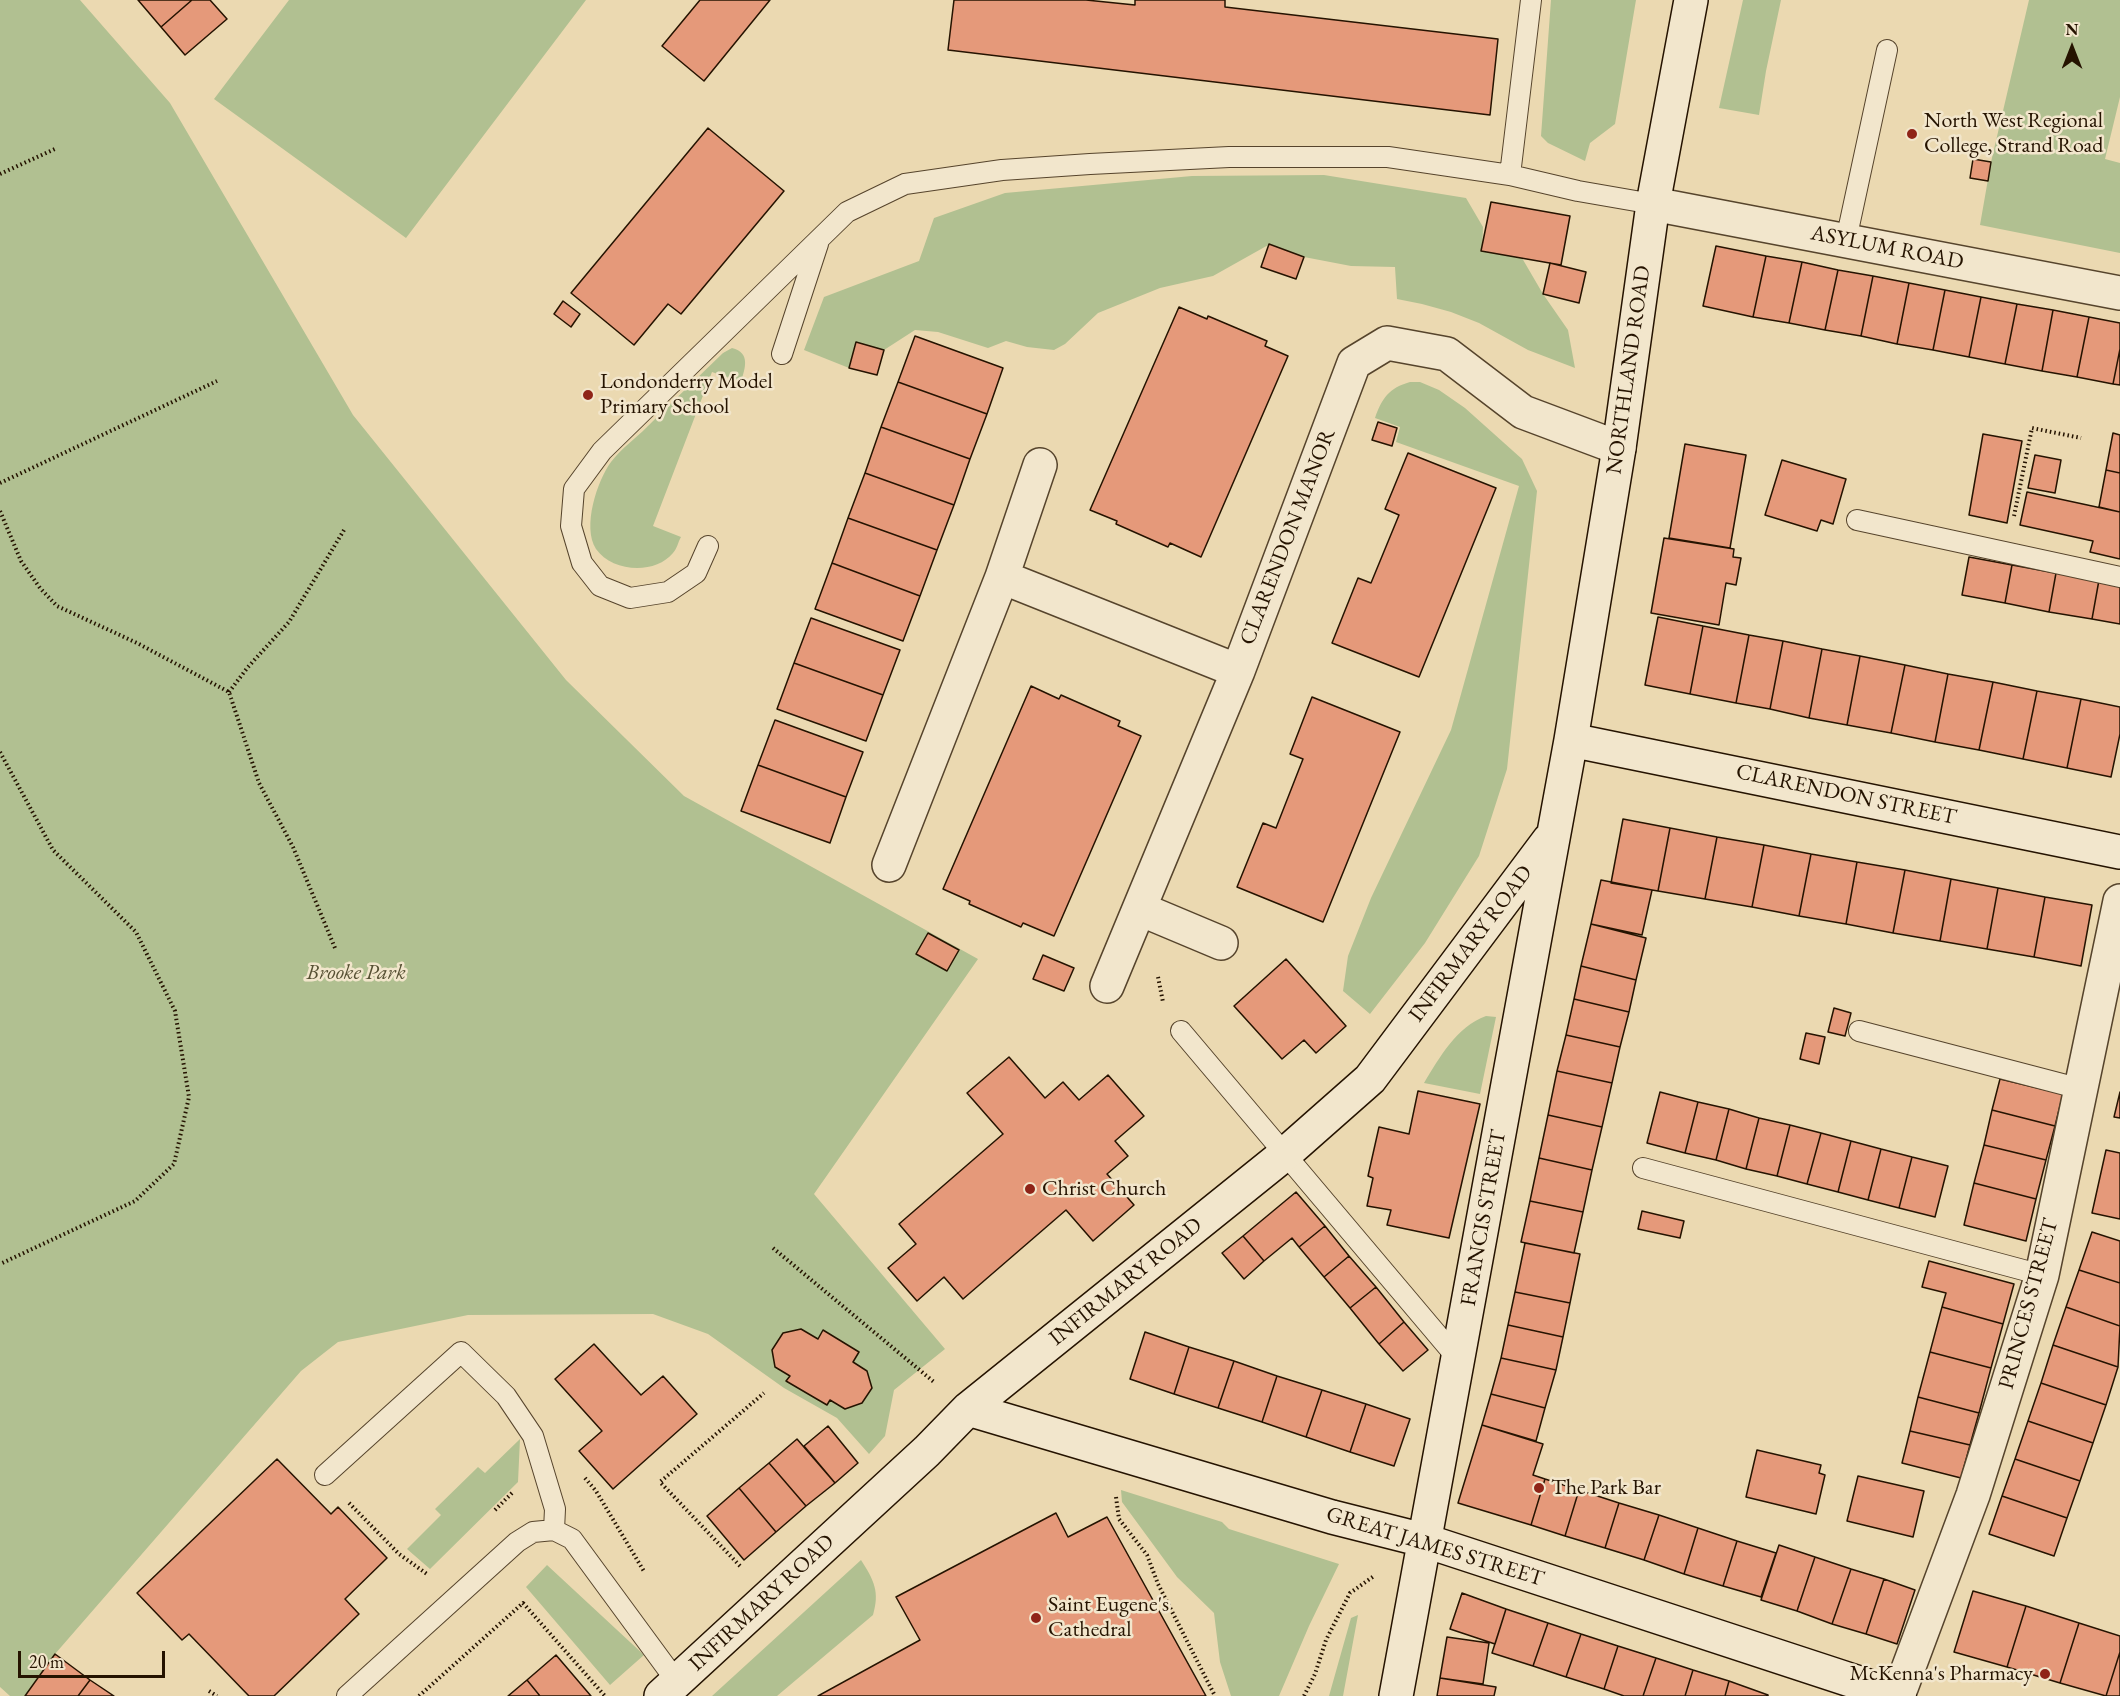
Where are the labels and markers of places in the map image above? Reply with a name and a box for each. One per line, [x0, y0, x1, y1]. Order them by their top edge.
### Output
place label: North West Regional College, Strand Road [1924, 108, 2103, 160]
marker: North West Regional College, Strand Road [1905, 127, 1919, 141]
place label: Londonderry Model Primary School [600, 369, 773, 420]
marker: Londonderry Model Primary School [581, 388, 595, 402]
place label: Christ Church [1042, 1176, 1166, 1202]
marker: Christ Church [1023, 1182, 1037, 1196]
place label: The Park Bar [1551, 1475, 1661, 1501]
marker: The Park Bar [1532, 1481, 1546, 1495]
place label: Saint Eugene's Cathedral [1048, 1592, 1169, 1644]
marker: Saint Eugene's Cathedral [1029, 1611, 1043, 1625]
place label: McKenna's Pharmacy [1850, 1661, 2033, 1687]
marker: McKenna's Pharmacy [2038, 1667, 2052, 1681]

